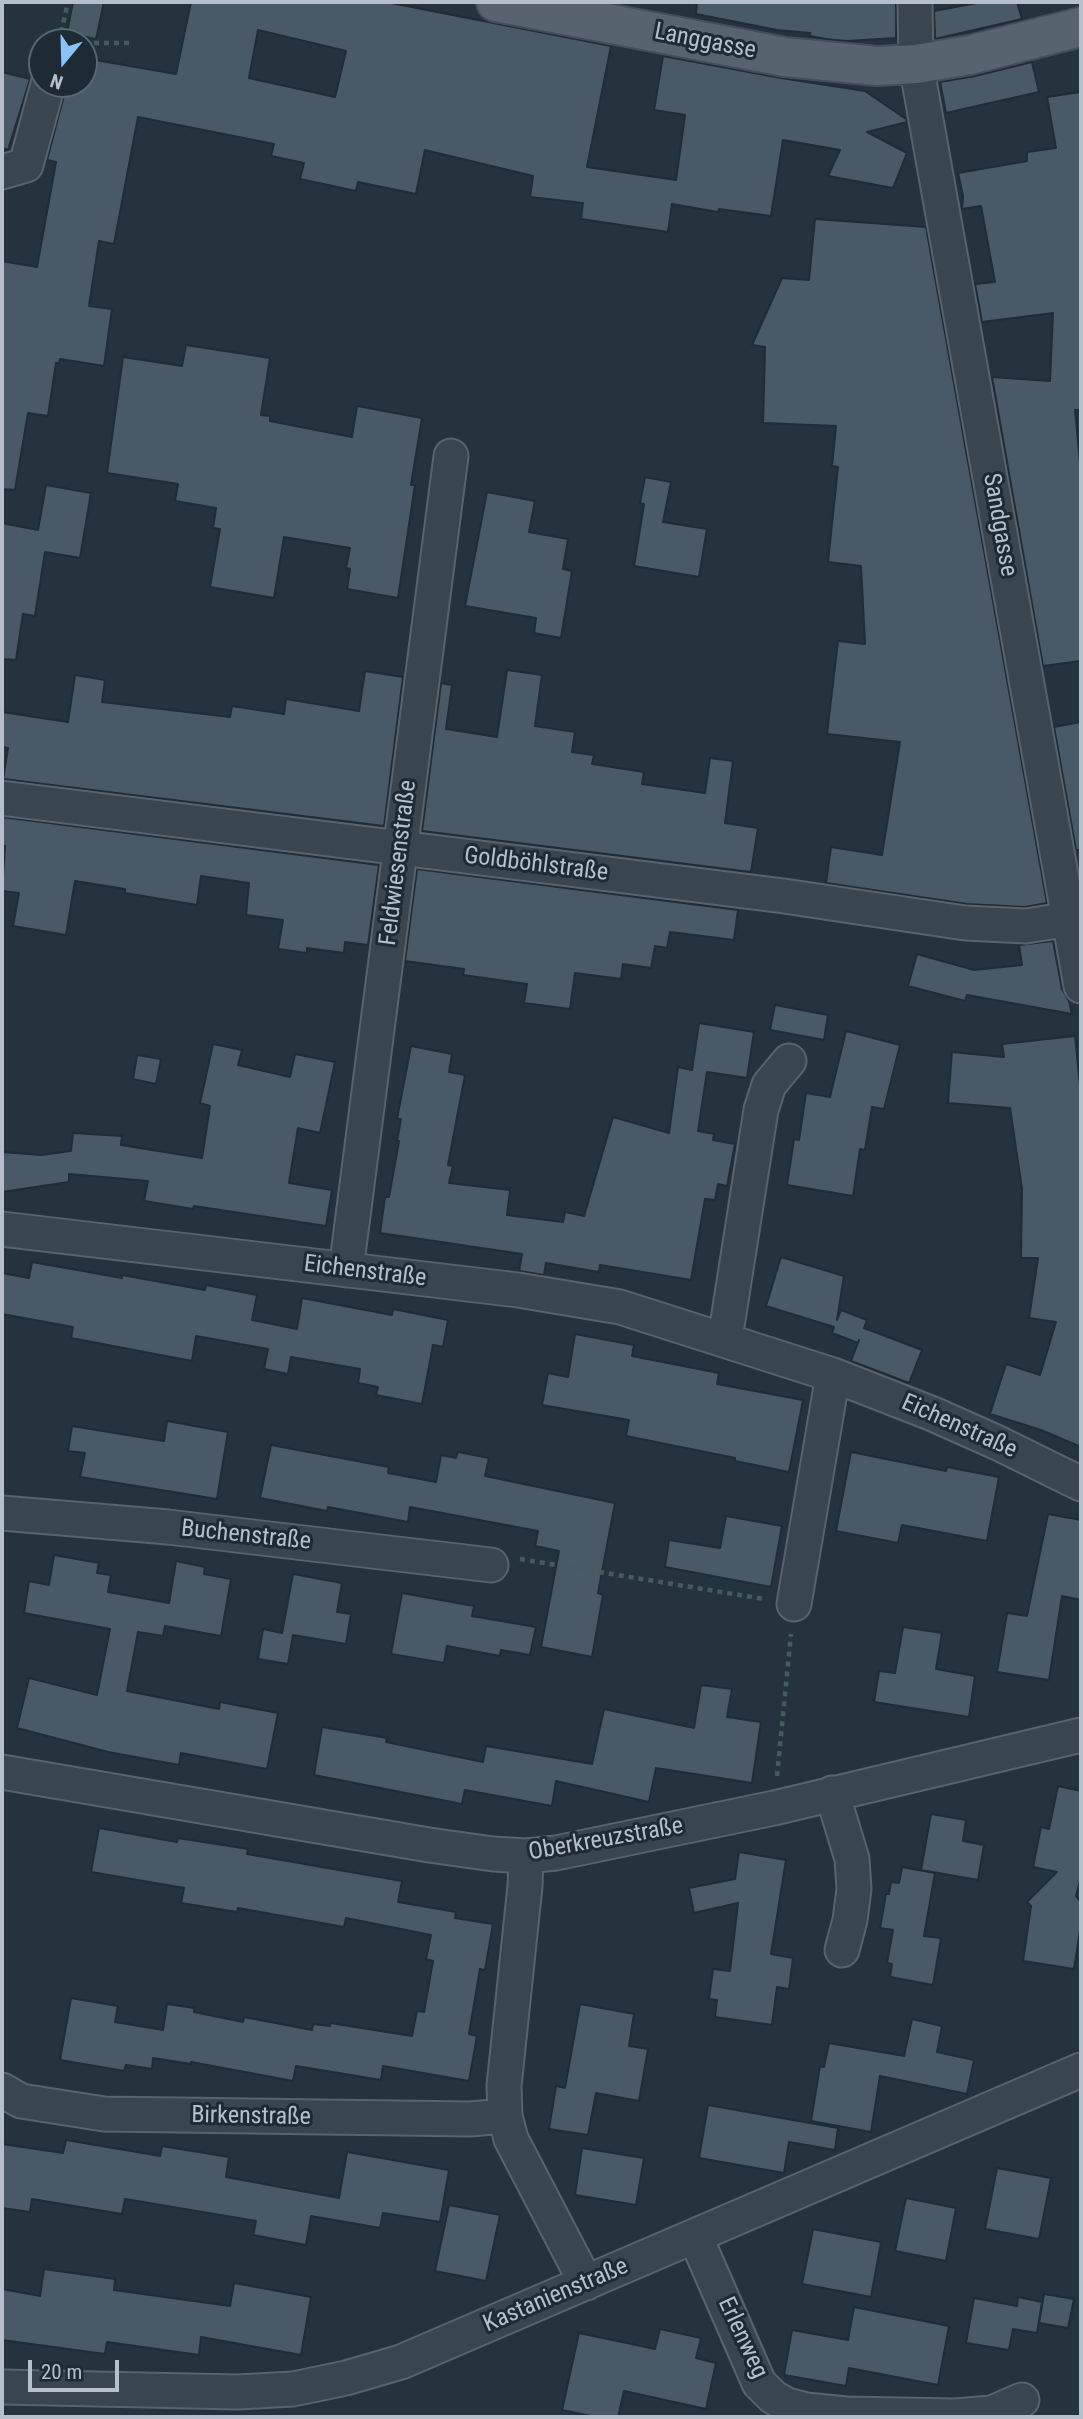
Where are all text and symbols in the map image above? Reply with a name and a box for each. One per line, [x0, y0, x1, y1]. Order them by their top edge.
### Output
street label: Langgasse [652, 18, 758, 66]
north arrow [28, 28, 98, 98]
text: N [47, 69, 66, 94]
street label: Sandgasse [976, 471, 1022, 579]
street label: Feldwiesenstraße [375, 779, 423, 947]
street label: Goldböhlstraße [462, 842, 610, 888]
street label: Eichenstraße [302, 1250, 428, 1294]
street label: Eichenstraße [897, 1389, 1021, 1465]
street label: Buchenstraße [180, 1515, 312, 1557]
street label: Oberkreuzstraße [527, 1812, 685, 1868]
street label: Birkenstraße [191, 2102, 311, 2132]
street label: Kastanienstraße [479, 2253, 633, 2339]
street label: Erlenweg [711, 2293, 773, 2383]
scale bar [32, 2346, 122, 2390]
text: 20 m [41, 2360, 82, 2384]

